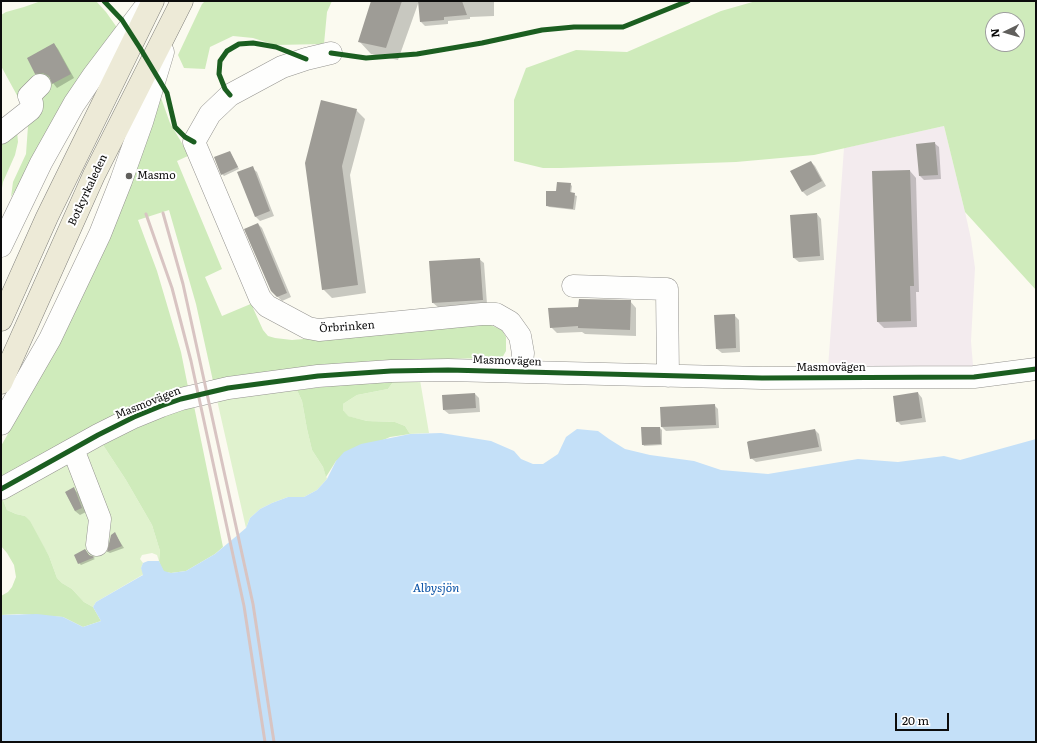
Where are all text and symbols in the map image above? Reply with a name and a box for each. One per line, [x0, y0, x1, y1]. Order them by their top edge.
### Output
north arrow [985, 12, 1025, 52]
text: N [986, 28, 1002, 38]
street label: Botkyrkaleden [66, 152, 110, 228]
place label: Masmo [137, 169, 176, 183]
marker: Masmo [124, 171, 134, 181]
street label: Örbrinken [319, 318, 375, 336]
street label: Masmovägen [472, 353, 542, 369]
street label: Masmovägen [796, 361, 866, 375]
street label: Masmovägen [113, 384, 183, 422]
water label: Albysjön [413, 581, 459, 595]
scale bar [897, 705, 951, 731]
text: 20 m [902, 711, 929, 729]

